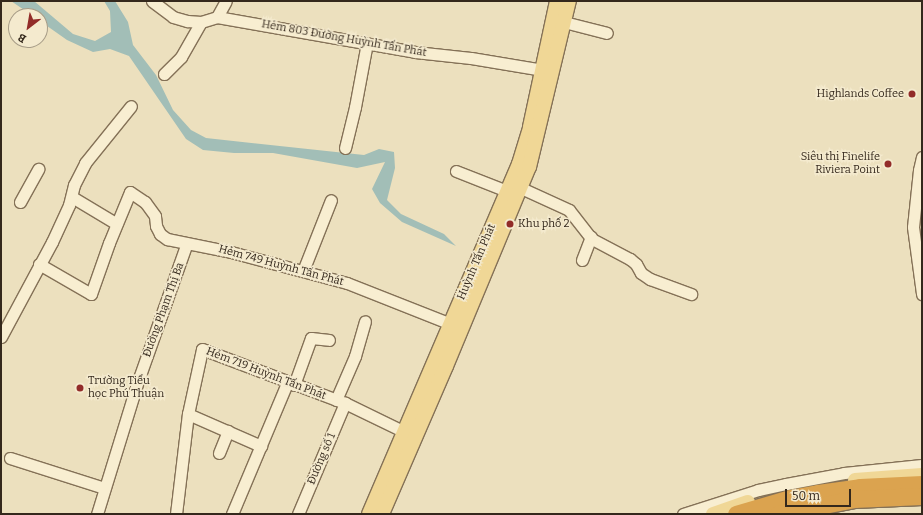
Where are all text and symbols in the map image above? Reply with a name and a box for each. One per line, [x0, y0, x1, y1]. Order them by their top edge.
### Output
north arrow [8, 8, 48, 48]
street label: Hẻm 803 Đường Huỳnh Tấn Phát [261, 18, 427, 60]
text: B [16, 30, 28, 45]
place label: Highlands Coffee [817, 87, 904, 101]
marker: Highlands Coffee [907, 89, 917, 99]
place label: Siêu thị Finelife Riviera Point [801, 151, 880, 177]
marker: Siêu thị Finelife Riviera Point [883, 159, 893, 169]
place label: Khu phố 2 [518, 217, 570, 231]
marker: Khu phố 2 [505, 219, 515, 229]
street label: Huỳnh Tấn Phát [455, 222, 499, 302]
street label: Hẻm 749 Huỳnh Tấn Phát [217, 243, 345, 289]
street label: Đường Phạm Thị Ba [141, 261, 187, 359]
street label: Hẻm 719 Huỳnh Tấn Phát [204, 345, 328, 403]
place label: Trường Tiểu học Phú Thuận [88, 375, 164, 401]
marker: Trường Tiểu học Phú Thuận [75, 383, 85, 393]
street label: Đường số 1 [305, 431, 339, 487]
scale bar [787, 481, 853, 507]
text: 50 m [792, 489, 820, 503]

